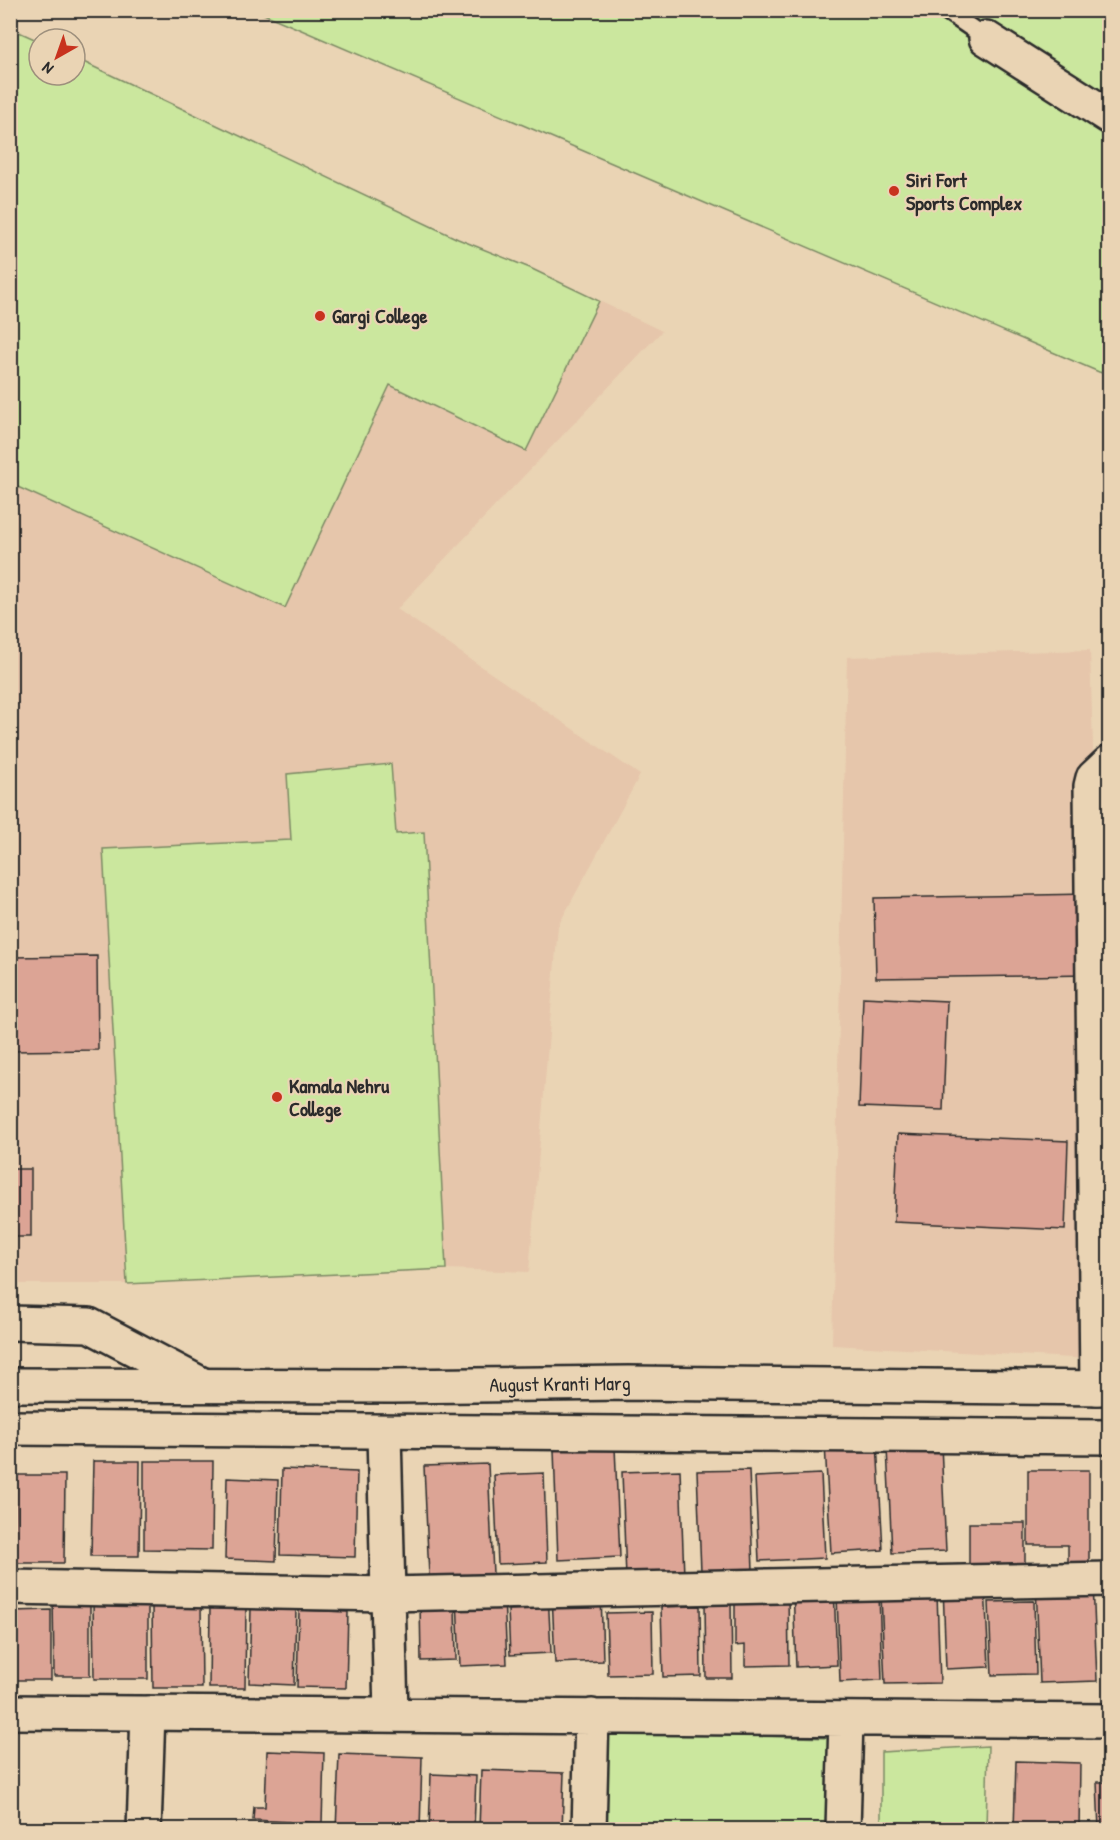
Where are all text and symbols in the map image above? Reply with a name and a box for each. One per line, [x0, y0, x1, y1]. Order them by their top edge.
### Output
north arrow [27, 27, 87, 87]
text: N [37, 57, 58, 80]
place label: Siri Fort Sports Complex [906, 166, 1022, 217]
marker: Siri Fort Sports Complex [887, 184, 901, 198]
place label: Gargi College [332, 302, 428, 330]
marker: Gargi College [313, 309, 327, 323]
place label: Kamala Nehru College [289, 1072, 390, 1123]
marker: Kamala Nehru College [270, 1090, 284, 1104]
street label: August Kranti Marg [489, 1369, 631, 1398]

